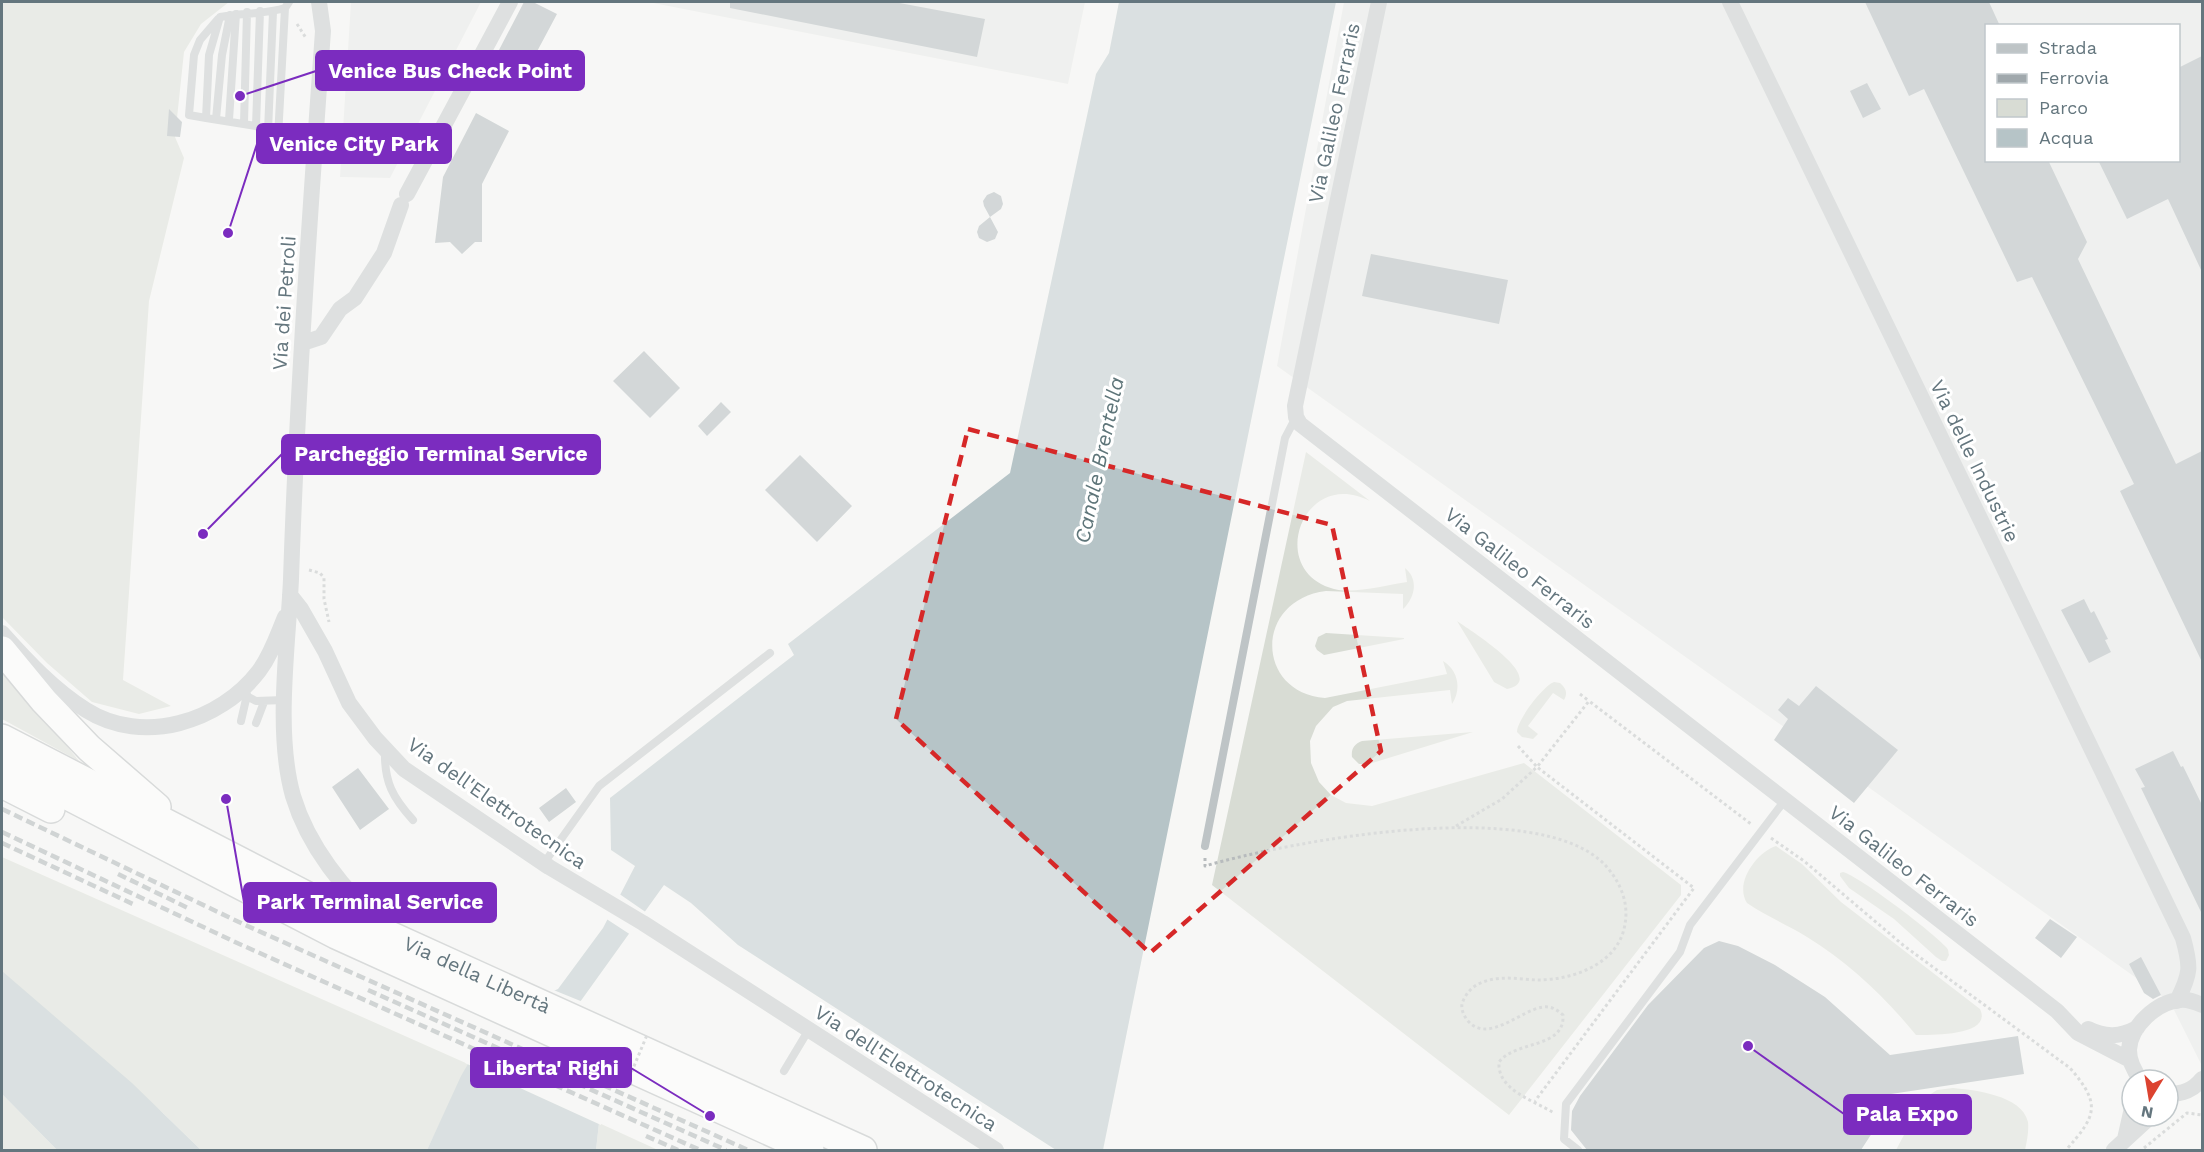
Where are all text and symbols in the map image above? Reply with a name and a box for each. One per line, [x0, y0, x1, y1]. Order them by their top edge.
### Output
street label: Via Galileo Ferraris [1303, 21, 1365, 205]
legend [1985, 24, 2180, 162]
text: Strada [2039, 37, 2097, 58]
callout: Venice Bus Check Point [316, 51, 584, 90]
text: Venice Bus Check Point [328, 58, 572, 83]
text: Ferrovia [2039, 67, 2109, 88]
text: Parco [2039, 97, 2088, 118]
callout: Venice City Park [257, 124, 451, 163]
text: Acqua [2039, 127, 2093, 148]
text: Venice City Park [269, 131, 440, 156]
street label: Via dei Petroli [267, 235, 301, 371]
water label: Canale Brentella [1069, 375, 1129, 545]
street label: Via delle Industrie [1925, 376, 2025, 546]
callout: Parcheggio Terminal Service [282, 435, 600, 474]
text: Parcheggio Terminal Service [294, 441, 588, 466]
street label: Via Galileo Ferraris [1440, 502, 1600, 634]
street label: Via dell'Elettrotecnica [403, 732, 591, 874]
street label: Via Galileo Ferraris [1824, 800, 1984, 932]
callout: Park Terminal Service [244, 883, 496, 922]
text: Park Terminal Service [257, 889, 483, 914]
street label: Via della Libertà [400, 931, 554, 1018]
street label: Via dell'Elettrotecnica [810, 1000, 1002, 1136]
callout: Liberta' Righi [471, 1048, 631, 1087]
text: Liberta' Righi [483, 1055, 619, 1080]
north arrow [2120, 1068, 2180, 1128]
callout: Pala Expo [1844, 1095, 1971, 1134]
text: Pala Expo [1856, 1101, 1958, 1126]
text: N [2140, 1102, 2155, 1123]

